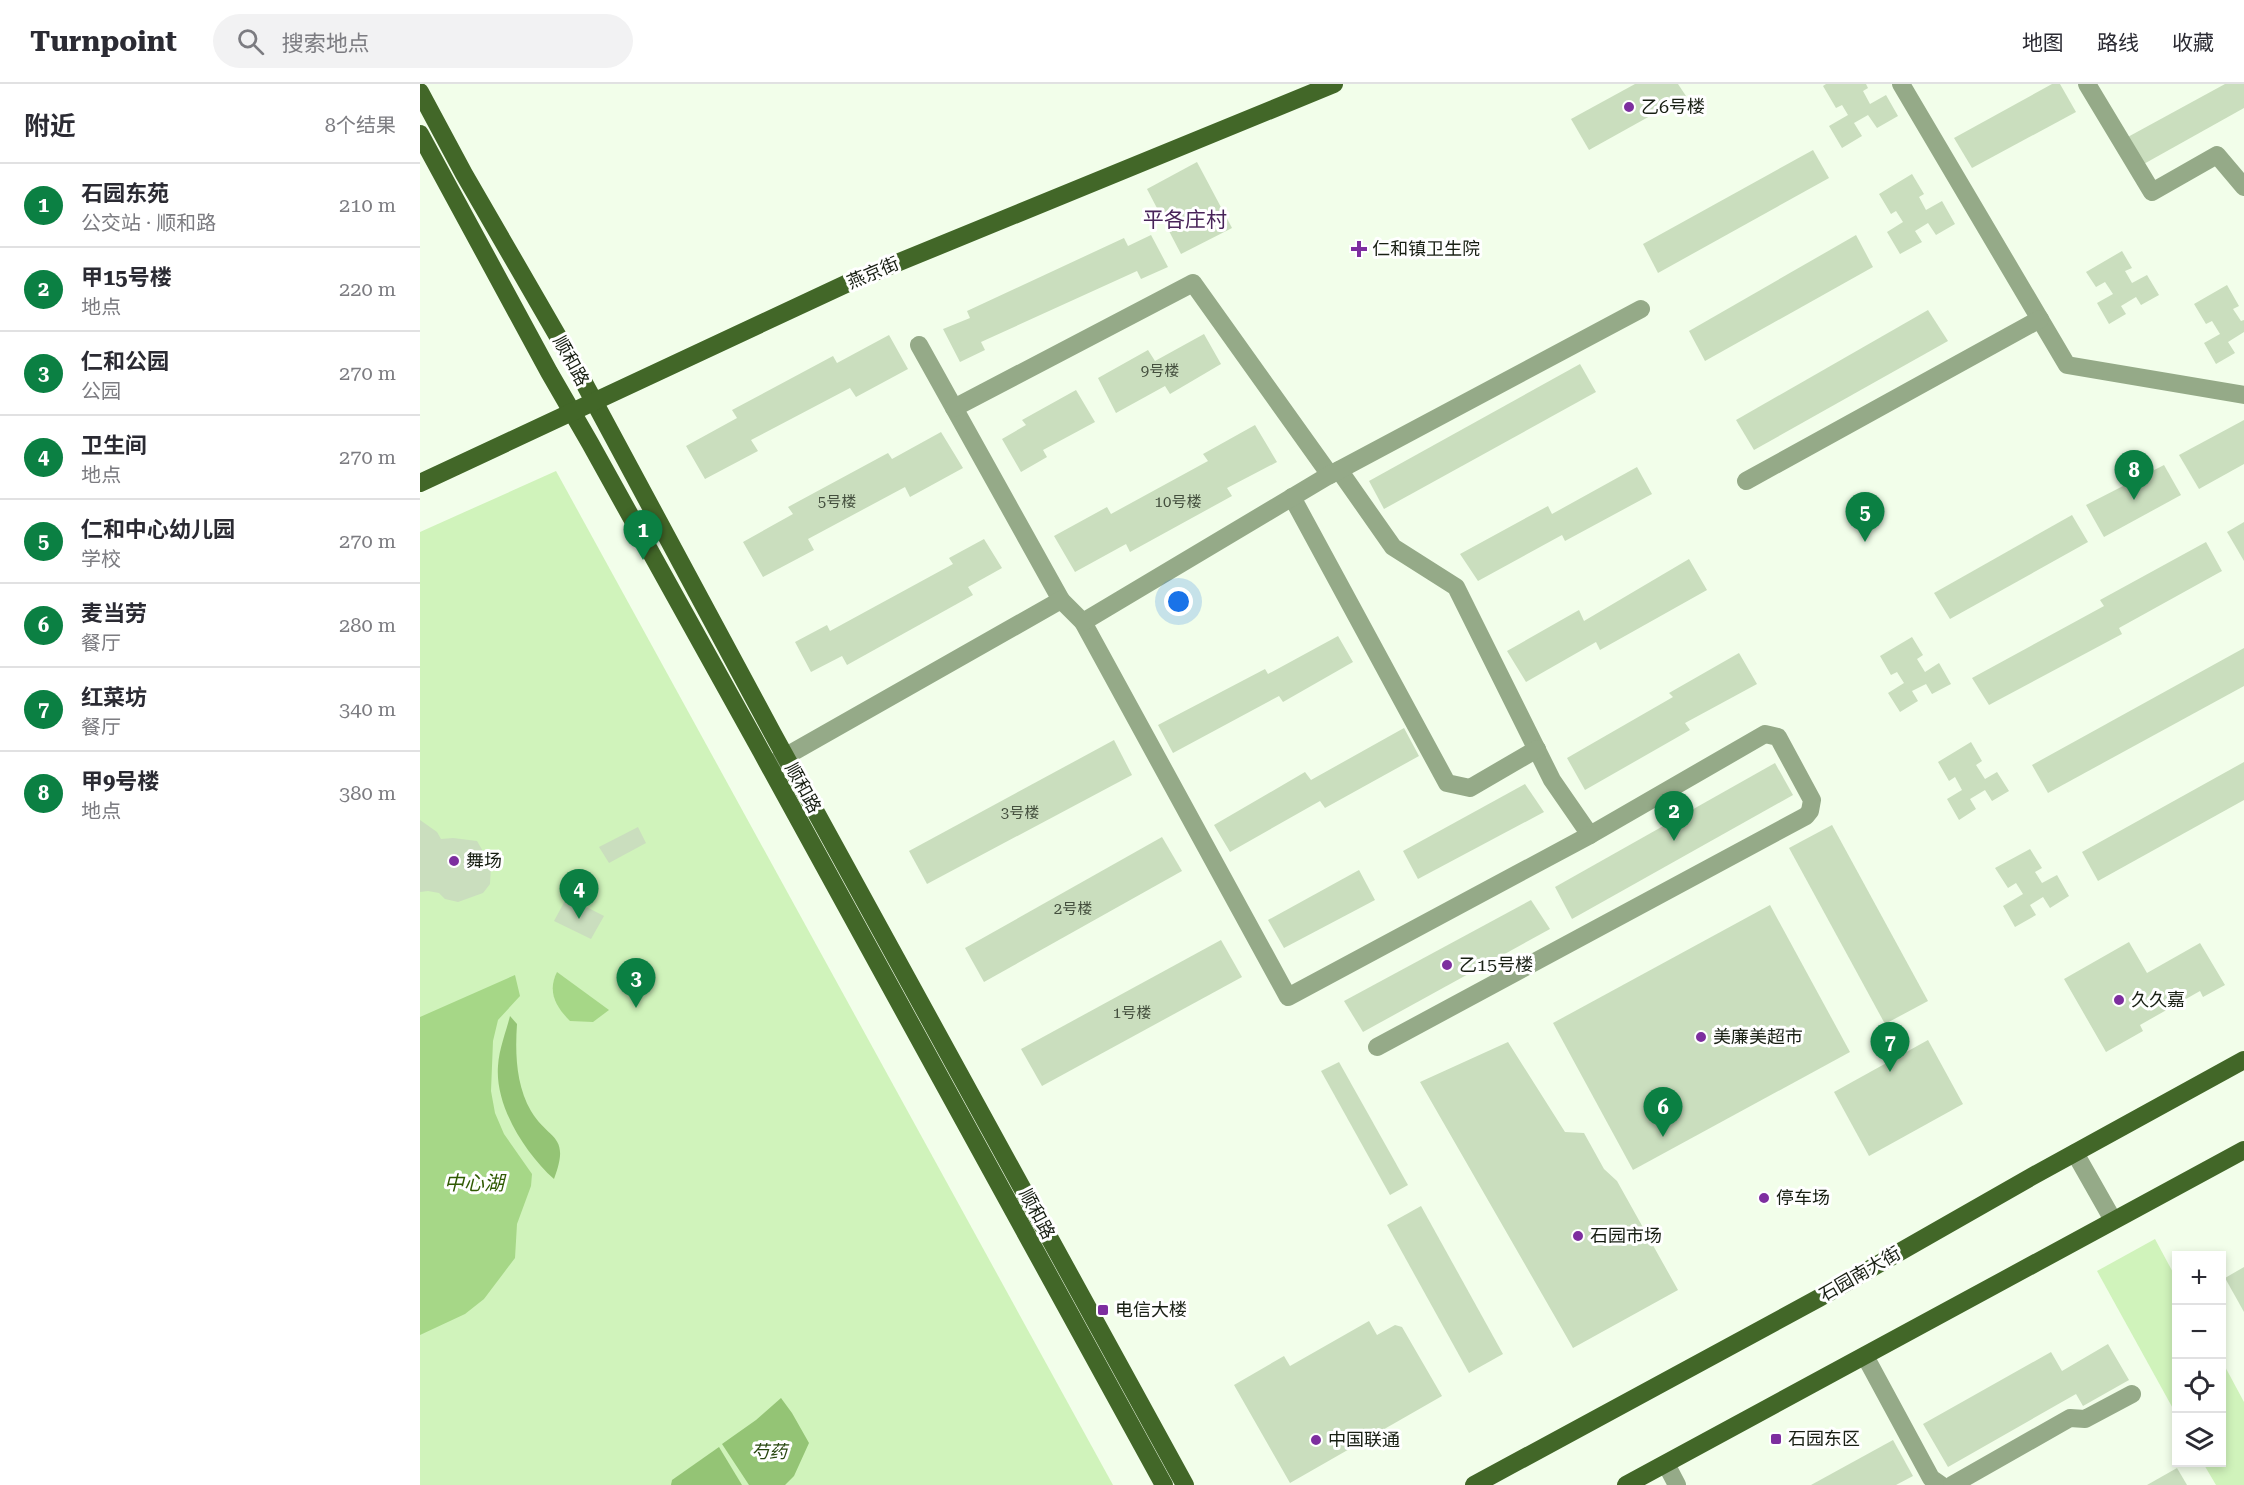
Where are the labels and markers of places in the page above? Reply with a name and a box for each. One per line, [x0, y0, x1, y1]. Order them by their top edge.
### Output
place label: 乙6号楼 [1641, 96, 1705, 117]
marker: 乙6号楼 [1622, 100, 1636, 114]
place label: 仁和镇卫生院 [1372, 238, 1480, 259]
marker: 仁和镇卫生院 [1350, 240, 1368, 258]
pin: 8 [2114, 450, 2154, 500]
pin: 5 [1846, 492, 1884, 542]
pin: 1 [624, 510, 662, 560]
pin: 2 [1654, 792, 1694, 841]
place label: 舞场 [466, 850, 502, 871]
marker: 舞场 [447, 854, 461, 868]
pin: 4 [560, 870, 598, 919]
place label: 乙15号楼 [1459, 954, 1533, 975]
pin: 3 [616, 958, 656, 1008]
marker: 乙15号楼 [1440, 958, 1454, 972]
place label: 久久嘉 [2131, 989, 2185, 1010]
marker: 久久嘉 [2112, 993, 2126, 1007]
pin: 7 [1870, 1022, 1910, 1072]
place label: 美廉美超市 [1713, 1026, 1803, 1047]
marker: 美廉美超市 [1694, 1030, 1708, 1044]
pin: 6 [1644, 1088, 1682, 1137]
place label: 停车场 [1776, 1187, 1830, 1208]
marker: 停车场 [1757, 1191, 1771, 1205]
place label: 石园市场 [1590, 1225, 1662, 1246]
marker: 石园市场 [1571, 1229, 1585, 1243]
place label: 电信大楼 [1115, 1299, 1187, 1320]
marker: 电信大楼 [1096, 1303, 1110, 1317]
place label: 石园东区 [1788, 1428, 1860, 1449]
place label: 中国联通 [1328, 1429, 1400, 1450]
marker: 石园东区 [1769, 1432, 1783, 1446]
marker: 中国联通 [1309, 1433, 1323, 1447]

